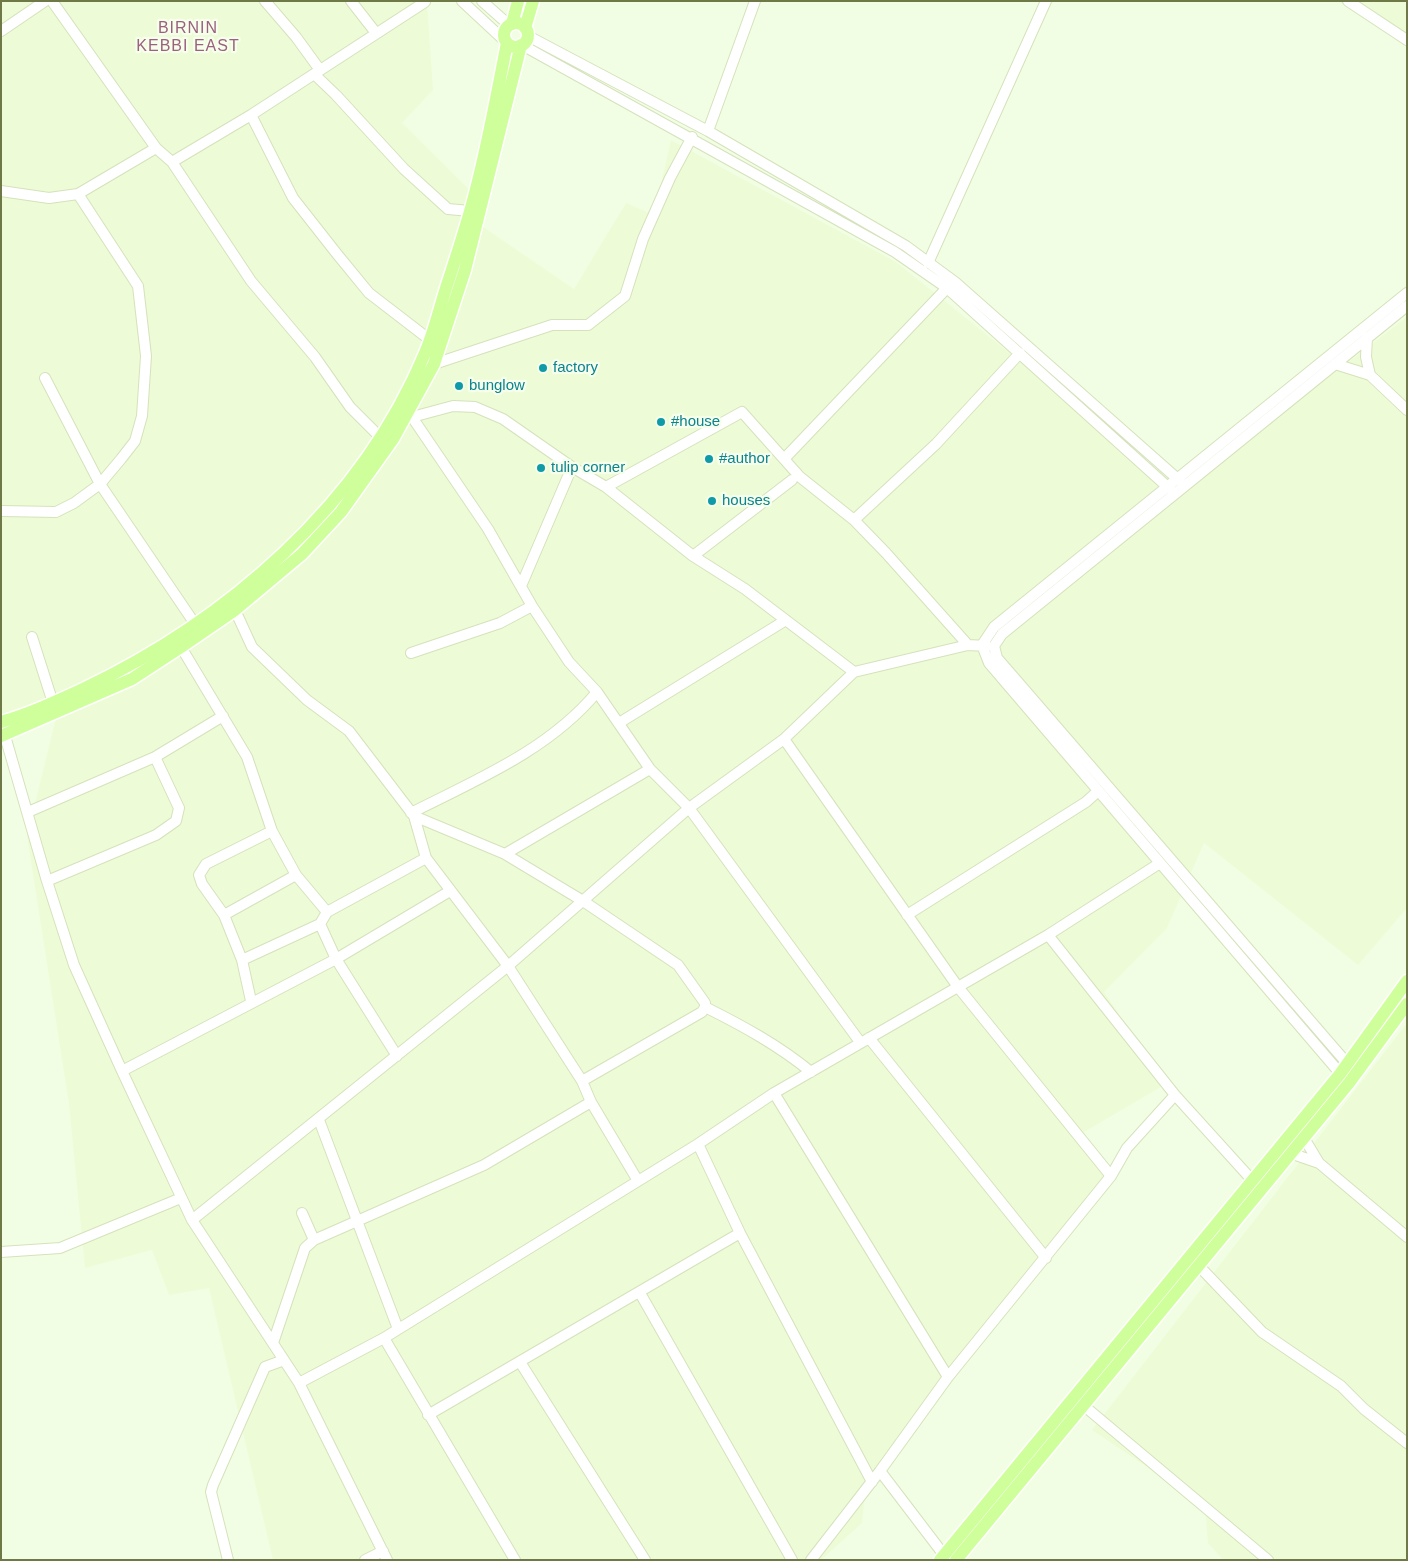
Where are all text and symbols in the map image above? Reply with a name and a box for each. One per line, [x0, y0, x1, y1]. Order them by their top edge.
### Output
district label: BIRNIN KEBBI EAST [135, 19, 241, 57]
place label: factory [553, 359, 598, 377]
marker: factory [537, 362, 549, 374]
place label: bunglow [469, 377, 525, 395]
marker: bunglow [453, 380, 465, 392]
place label: #house [671, 413, 720, 431]
marker: #house [655, 416, 667, 428]
place label: #author [719, 450, 770, 468]
marker: #author [703, 453, 715, 465]
place label: tulip corner [551, 459, 625, 477]
marker: tulip corner [535, 462, 547, 474]
place label: houses [722, 492, 770, 510]
marker: houses [706, 495, 718, 507]

